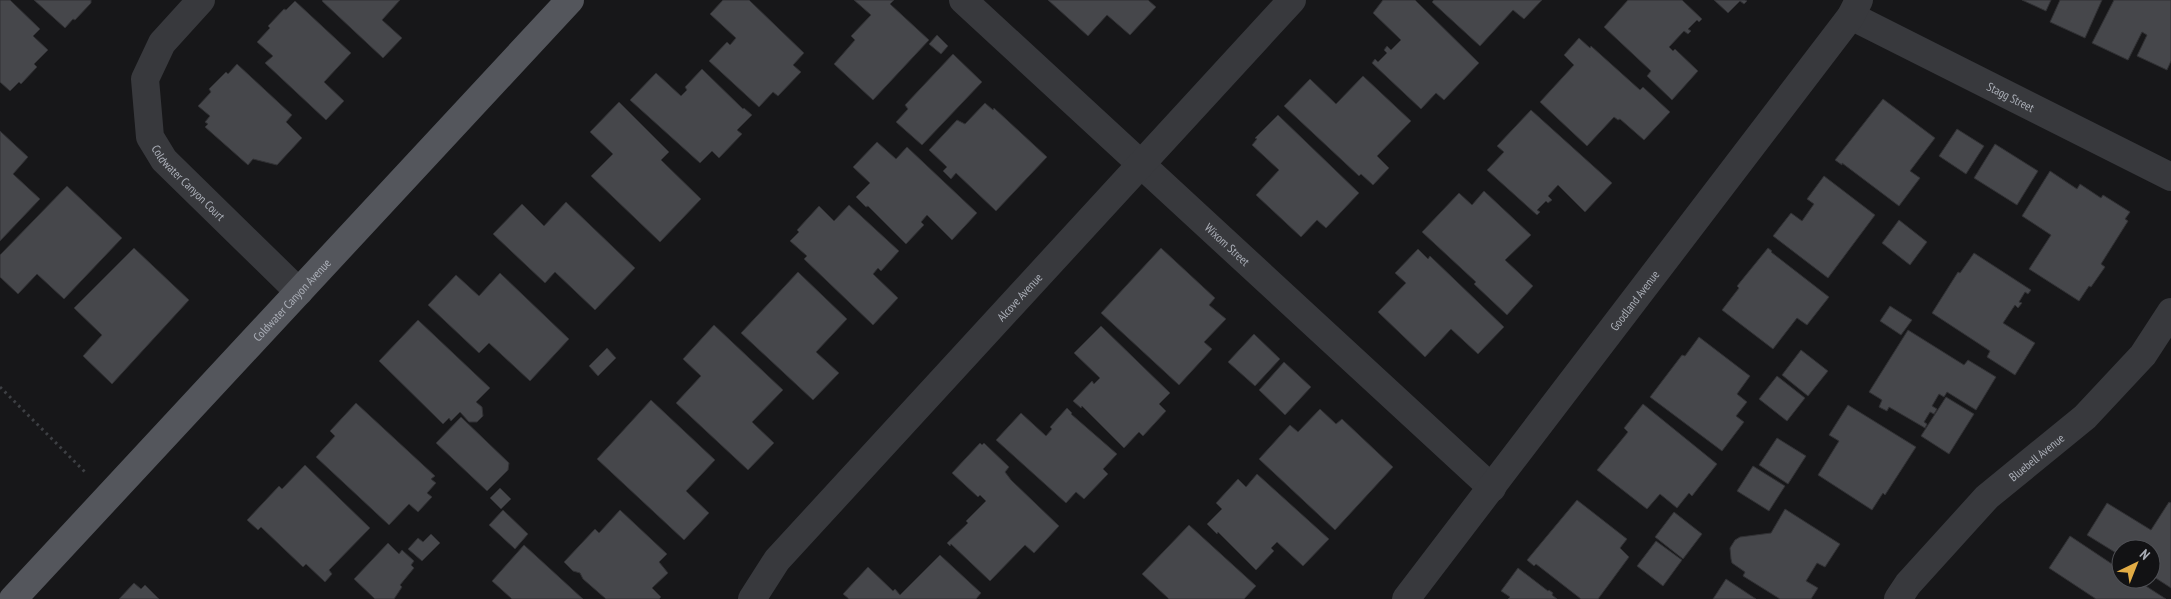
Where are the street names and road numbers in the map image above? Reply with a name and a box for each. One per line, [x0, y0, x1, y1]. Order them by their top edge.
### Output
street label: Stagg Street [1985, 78, 2038, 115]
street label: Coldwater Canyon Court [149, 142, 229, 224]
street label: Wixom Street [1202, 220, 1254, 269]
street label: Coldwater Canyon Avenue [249, 255, 334, 344]
street label: Goodland Avenue [1606, 267, 1662, 333]
street label: Alcove Avenue [993, 270, 1045, 324]
street label: Bluebell Avenue [2005, 430, 2067, 484]

